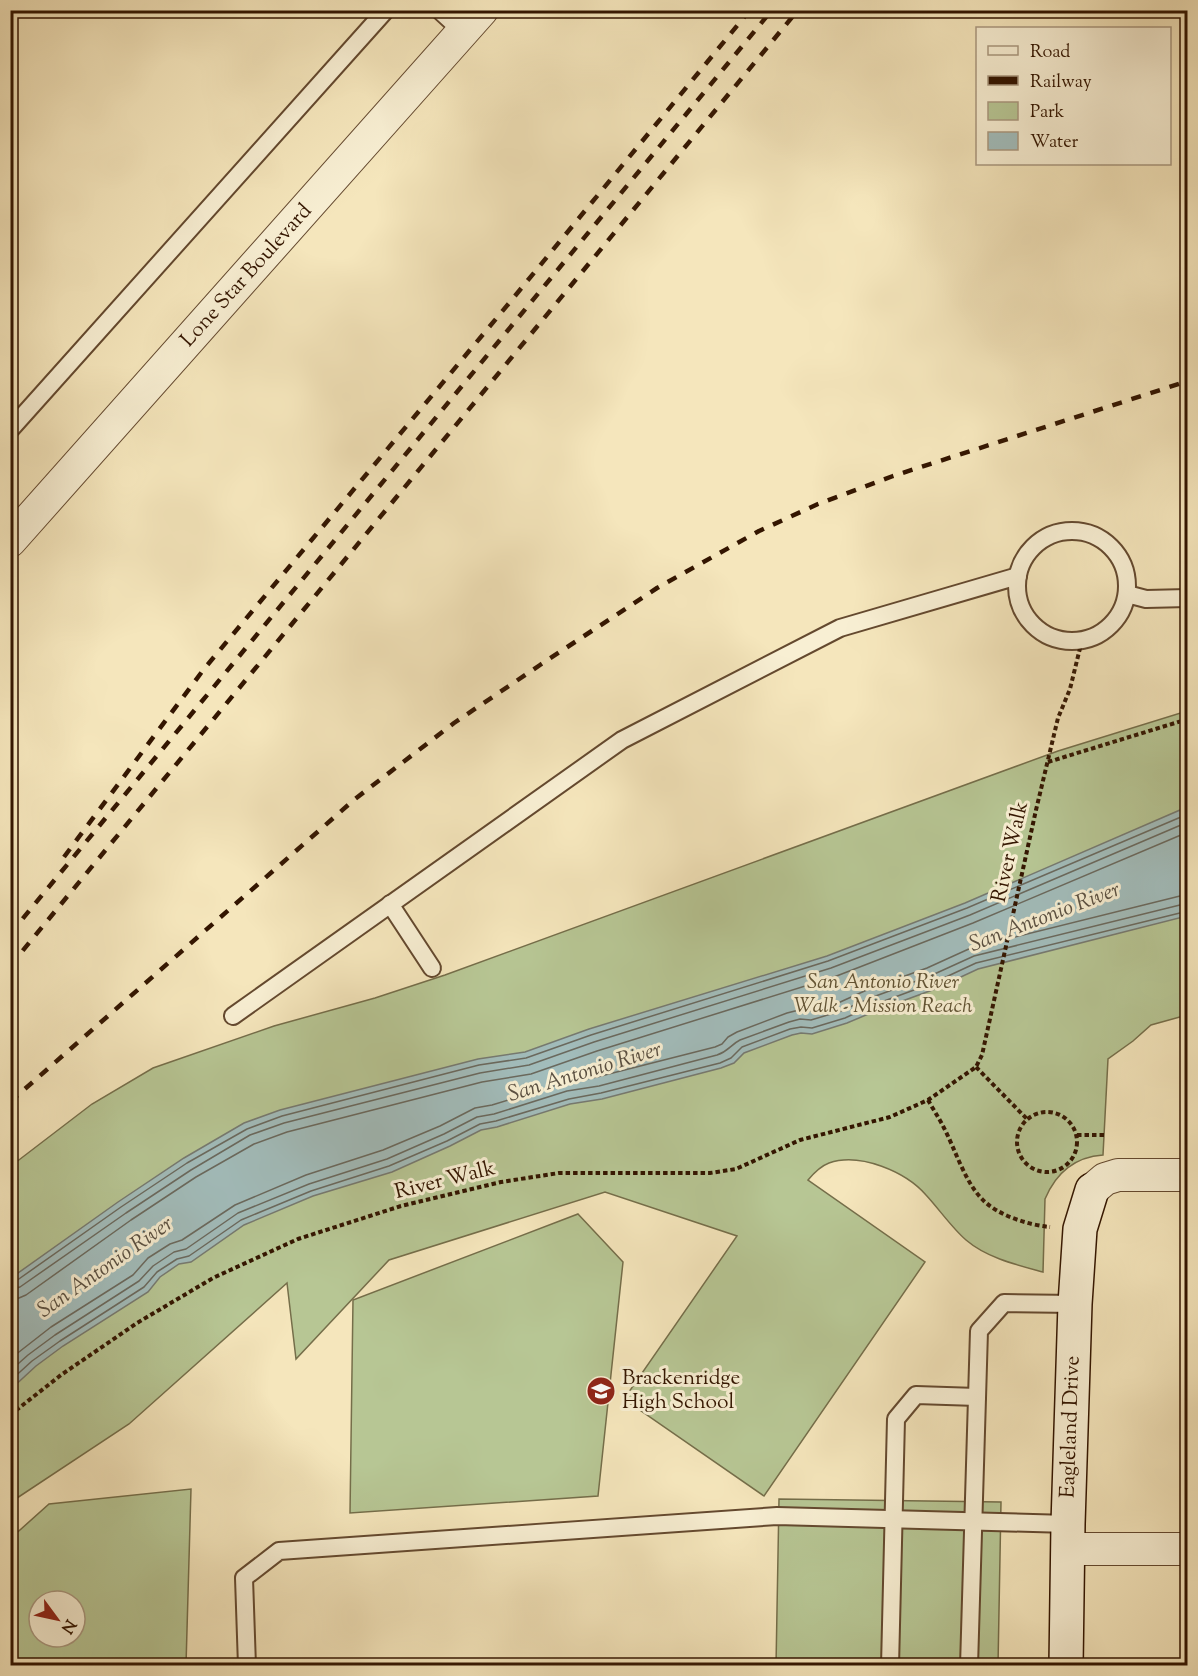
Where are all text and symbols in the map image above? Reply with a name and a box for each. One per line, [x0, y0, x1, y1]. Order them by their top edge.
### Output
legend [976, 27, 1171, 165]
text: Road [1030, 40, 1070, 66]
text: Railway [1030, 70, 1092, 96]
text: Park [1030, 100, 1065, 126]
text: Water [1030, 130, 1079, 156]
street label: Lone Star Boulevard [174, 197, 320, 354]
street label: River Walk [985, 798, 1037, 905]
water label: San Antonio River [965, 874, 1125, 961]
park label: San Antonio River Walk - Mission Reach [794, 968, 972, 1022]
water label: San Antonio River [504, 1034, 666, 1112]
street label: River Walk [392, 1154, 499, 1208]
water label: San Antonio River [32, 1209, 181, 1327]
street label: Eagleland Drive [1054, 1355, 1088, 1499]
place label: Brackenridge High School [622, 1364, 740, 1418]
school or university icon: Brackenridge High School [585, 1375, 617, 1407]
north arrow [27, 1589, 87, 1649]
text: N [54, 1614, 81, 1638]

